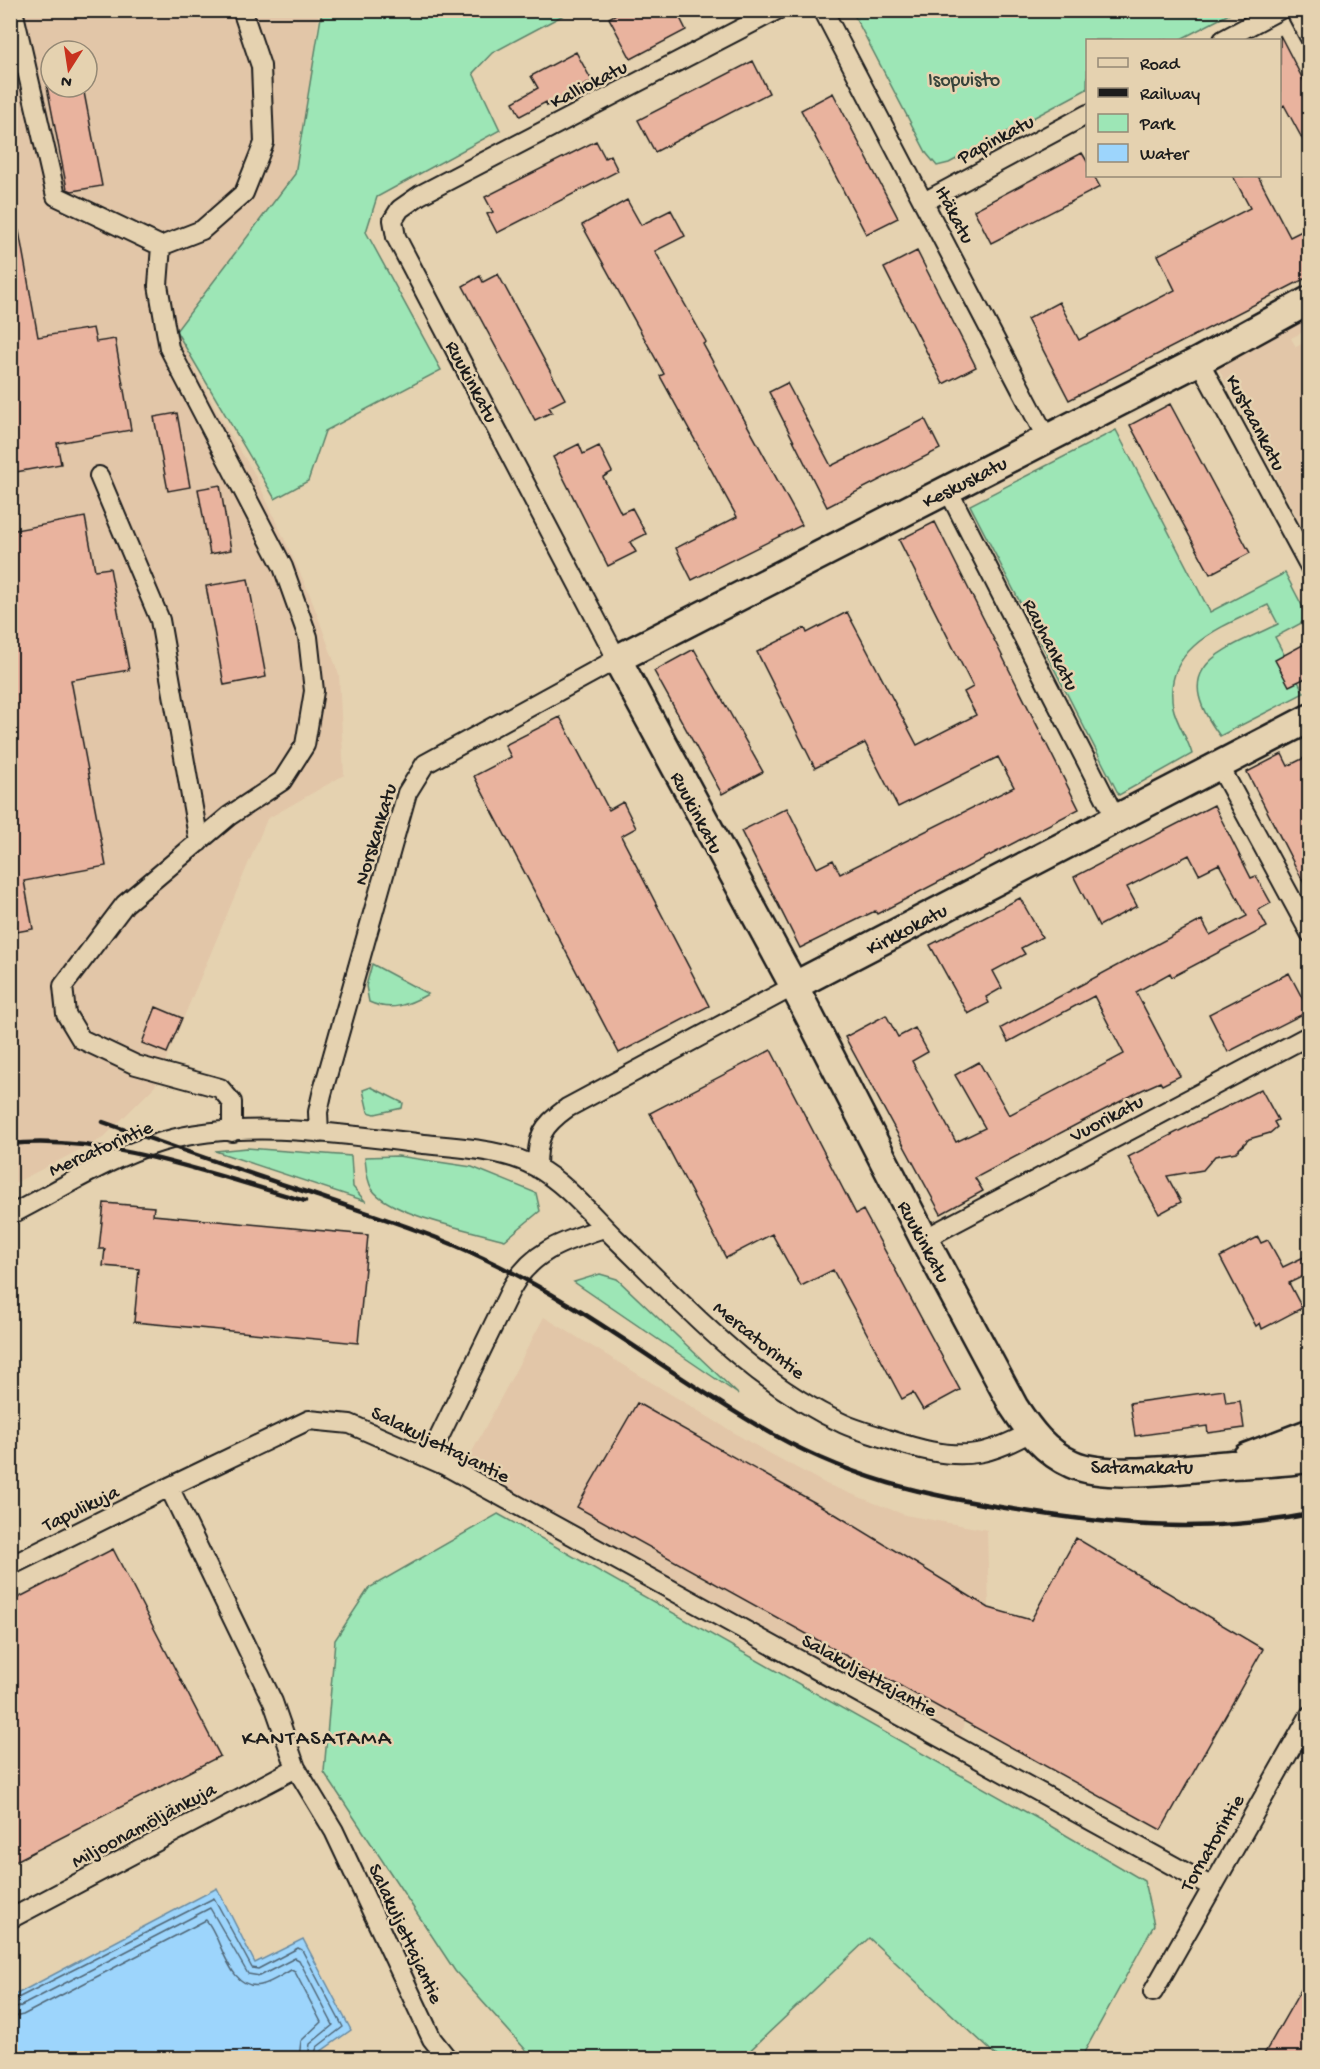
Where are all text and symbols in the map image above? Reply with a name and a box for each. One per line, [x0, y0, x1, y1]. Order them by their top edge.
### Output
north arrow [39, 39, 99, 99]
legend [1086, 39, 1281, 177]
text: Road [1140, 55, 1181, 76]
street label: Kalliokatu [547, 57, 632, 115]
text: N [59, 70, 74, 91]
park label: Isopuisto [928, 70, 1000, 93]
text: Railway [1140, 85, 1200, 106]
street label: Papinkatu [954, 111, 1039, 171]
text: Park [1139, 115, 1176, 136]
text: Water [1140, 145, 1190, 166]
street label: Itäkatu [928, 183, 978, 249]
street label: Ruukinkatu [439, 338, 501, 428]
street label: Kustaankatu [1219, 372, 1289, 476]
street label: Keskuskatu [919, 453, 1012, 515]
street label: Rauhankatu [1016, 596, 1082, 696]
street label: Ruukinkatu [664, 769, 726, 859]
street label: Norskankatu [351, 781, 404, 889]
street label: Kirkkokatu [863, 900, 953, 962]
street label: Vuorikatu [1066, 1091, 1149, 1149]
street label: Mercatorintie [46, 1117, 158, 1183]
street label: Ruukinkatu [891, 1198, 953, 1288]
street label: Mercatorintie [707, 1298, 809, 1386]
street label: Salakuljettajantie [366, 1403, 513, 1490]
street label: Satamakatu [1091, 1458, 1194, 1481]
street label: Tapulikuja [39, 1481, 124, 1539]
street label: Salakuljettajantie [797, 1630, 941, 1724]
district label: KANTASATAMA [242, 1727, 392, 1753]
street label: Miljoonamöljänkuja [68, 1779, 222, 1875]
street label: Tornatorintie [1177, 1791, 1251, 1897]
street label: Salakuljettajantie [361, 1861, 447, 2009]

